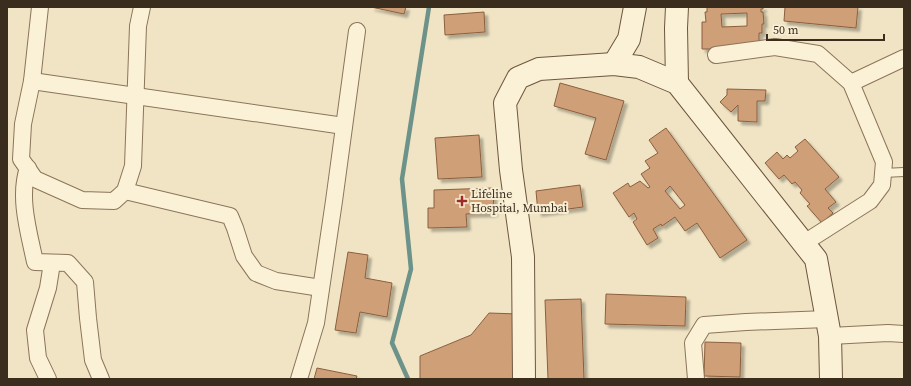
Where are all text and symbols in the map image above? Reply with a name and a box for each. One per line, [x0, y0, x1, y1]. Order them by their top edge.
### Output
scale bar [767, 16, 884, 42]
text: 50 m [773, 22, 799, 38]
place label: Lifeline Hospital, Mumbai [471, 186, 568, 216]
marker: Lifeline Hospital, Mumbai [456, 195, 468, 207]

